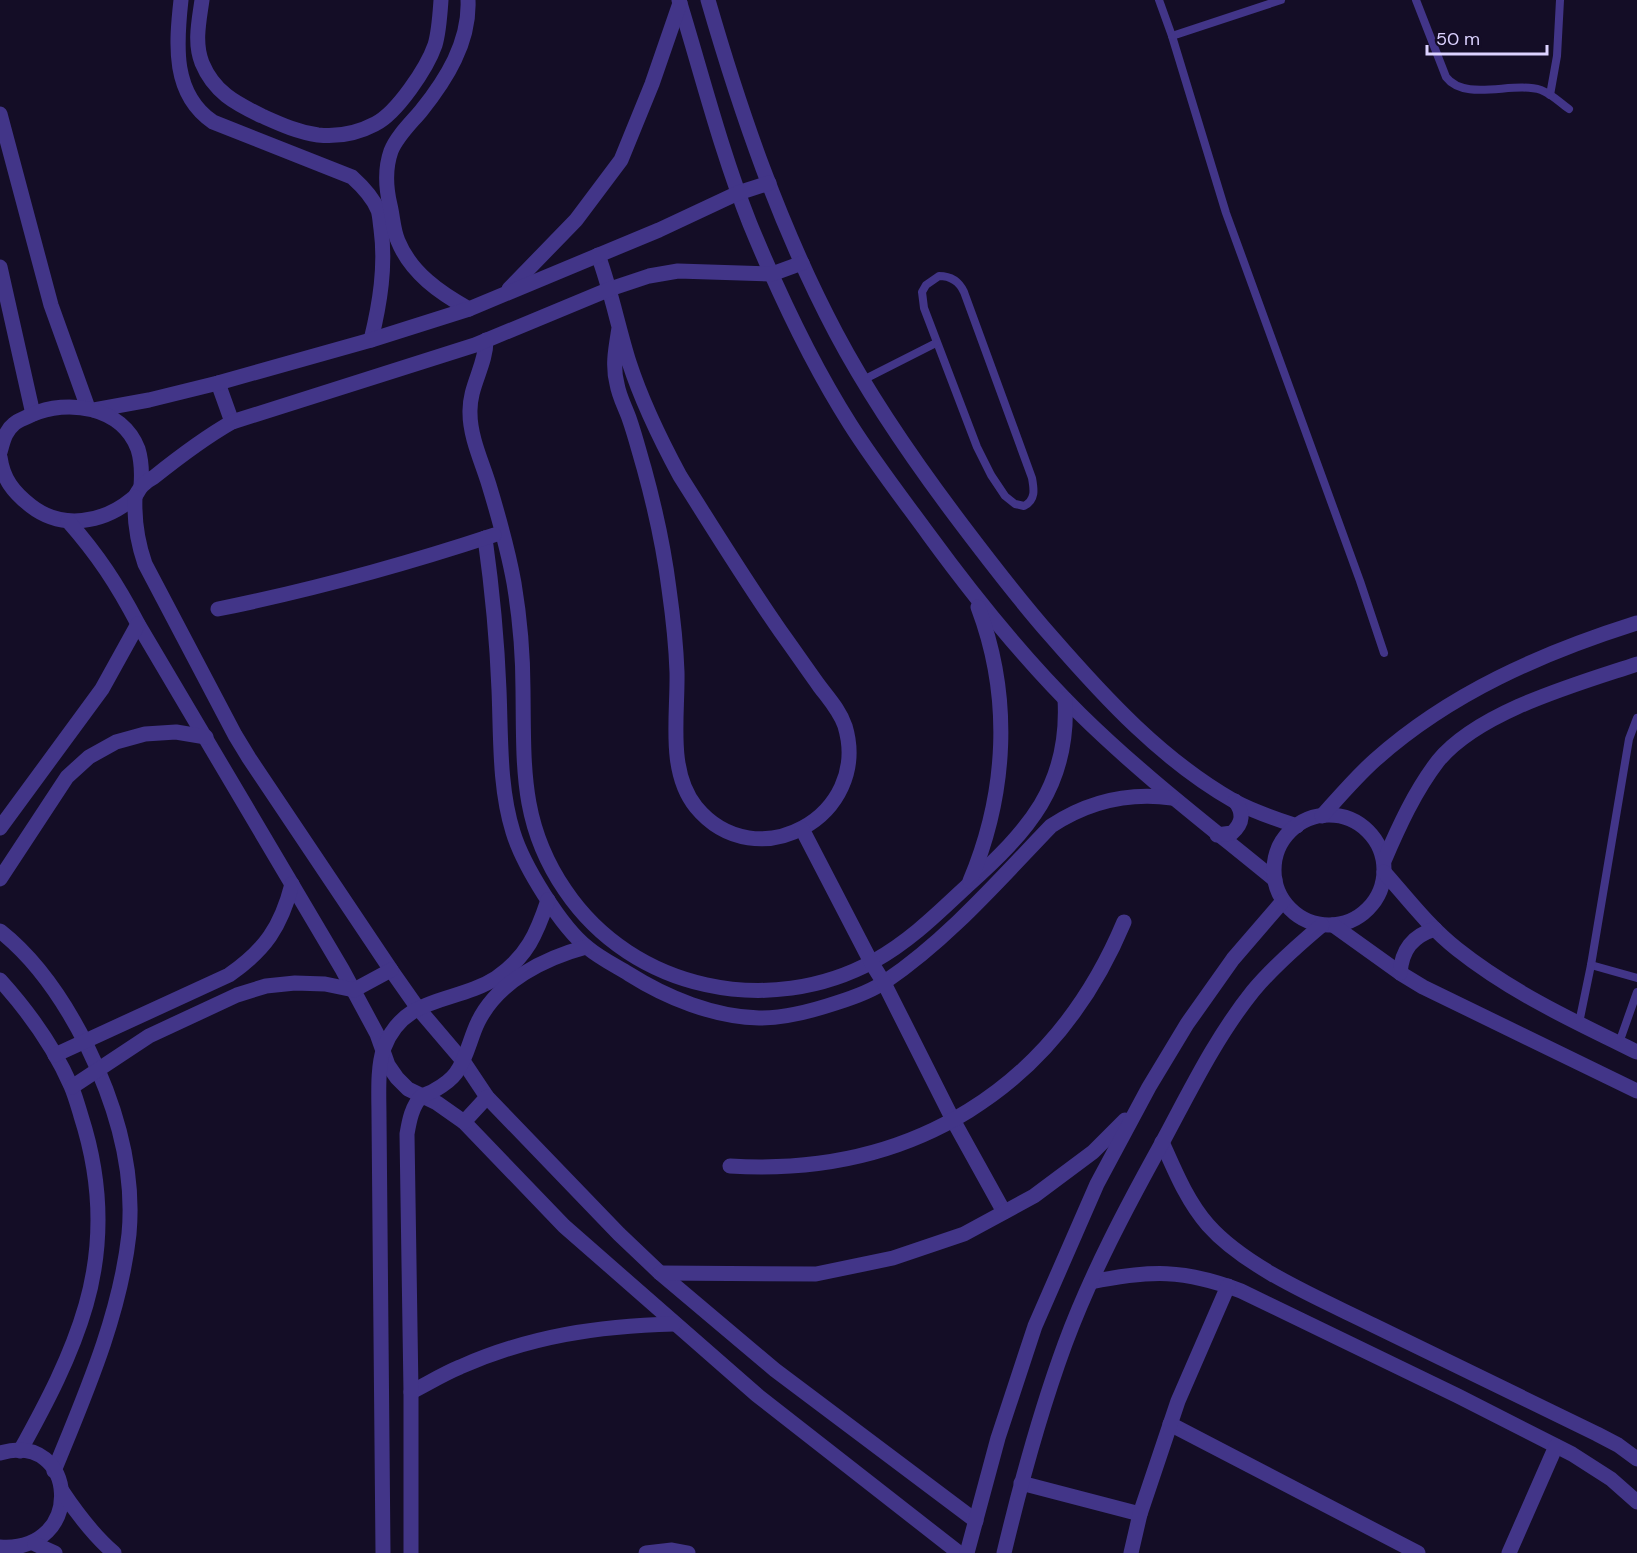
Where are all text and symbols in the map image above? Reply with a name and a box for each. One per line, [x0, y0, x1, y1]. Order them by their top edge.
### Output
scale bar [1427, 18, 1547, 56]
text: 50 m [1436, 27, 1480, 51]

